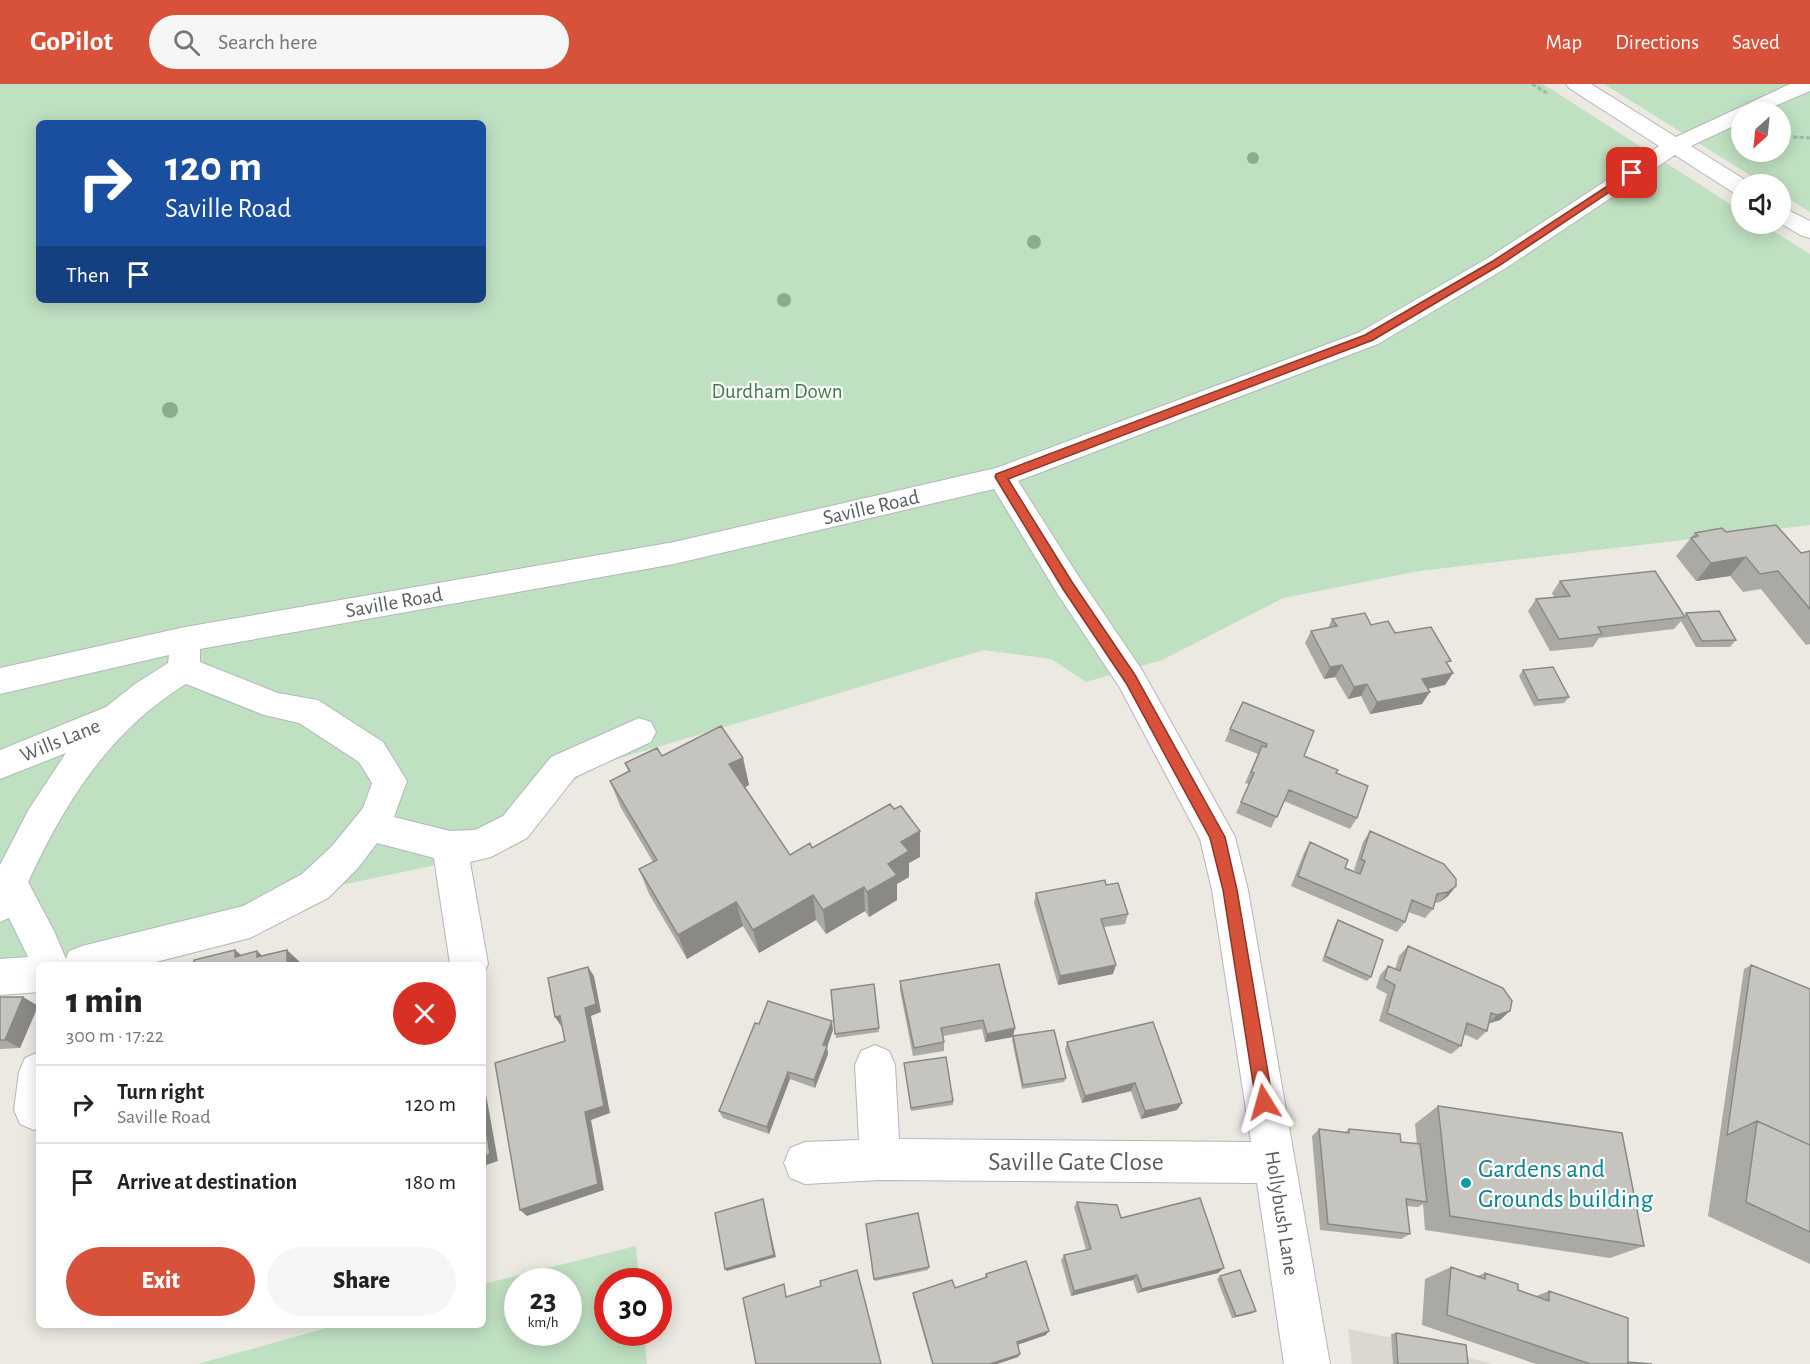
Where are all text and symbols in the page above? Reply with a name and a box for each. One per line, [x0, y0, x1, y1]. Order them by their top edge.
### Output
search box [149, 15, 569, 69]
icon: search [170, 26, 203, 59]
text: GoPilot [30, 28, 113, 56]
text: Search here [218, 31, 318, 53]
text: Map [1546, 32, 1582, 53]
text: Directions [1615, 32, 1699, 53]
text: Saved [1732, 32, 1780, 53]
north arrow [1731, 102, 1791, 162]
map controls [1731, 102, 1791, 234]
icon: right [66, 144, 144, 222]
text: 120 m [165, 146, 262, 188]
pin [1606, 147, 1657, 198]
icon: arrive [1615, 156, 1648, 189]
button: sound [1731, 174, 1791, 234]
text: Saville Road [165, 195, 291, 222]
icon: arrive [122, 258, 155, 291]
text: Then [66, 264, 110, 286]
park label: Durdham Down [712, 381, 842, 402]
street label: Saville Road [821, 486, 921, 529]
street label: Saville Road [344, 584, 444, 621]
street label: Wills Lane [17, 715, 103, 766]
button: close [393, 982, 456, 1045]
text: 1 min [66, 983, 143, 1019]
text: 300 m · 17:22 [66, 1026, 164, 1046]
position arrow [1232, 1070, 1296, 1134]
text: Turn right [117, 1081, 204, 1103]
icon: right [66, 1088, 99, 1121]
text: 120 m [406, 1093, 456, 1115]
text: Saville Road [117, 1107, 211, 1127]
street label: Saville Gate Close [988, 1149, 1164, 1175]
street label: Hollybush Lane [1261, 1149, 1302, 1277]
place label: Gardens and Grounds building [1478, 1156, 1654, 1212]
icon: arrive [66, 1166, 99, 1199]
text: Arrive at destination [117, 1171, 297, 1193]
text: 180 m [405, 1171, 456, 1193]
marker: Gardens and Grounds building [1459, 1176, 1473, 1190]
button: Exit [66, 1247, 255, 1316]
button: Share [267, 1247, 456, 1316]
speed limit sign: 30 [594, 1268, 672, 1346]
text: 23 [529, 1285, 557, 1315]
text: km/h [528, 1315, 558, 1330]

